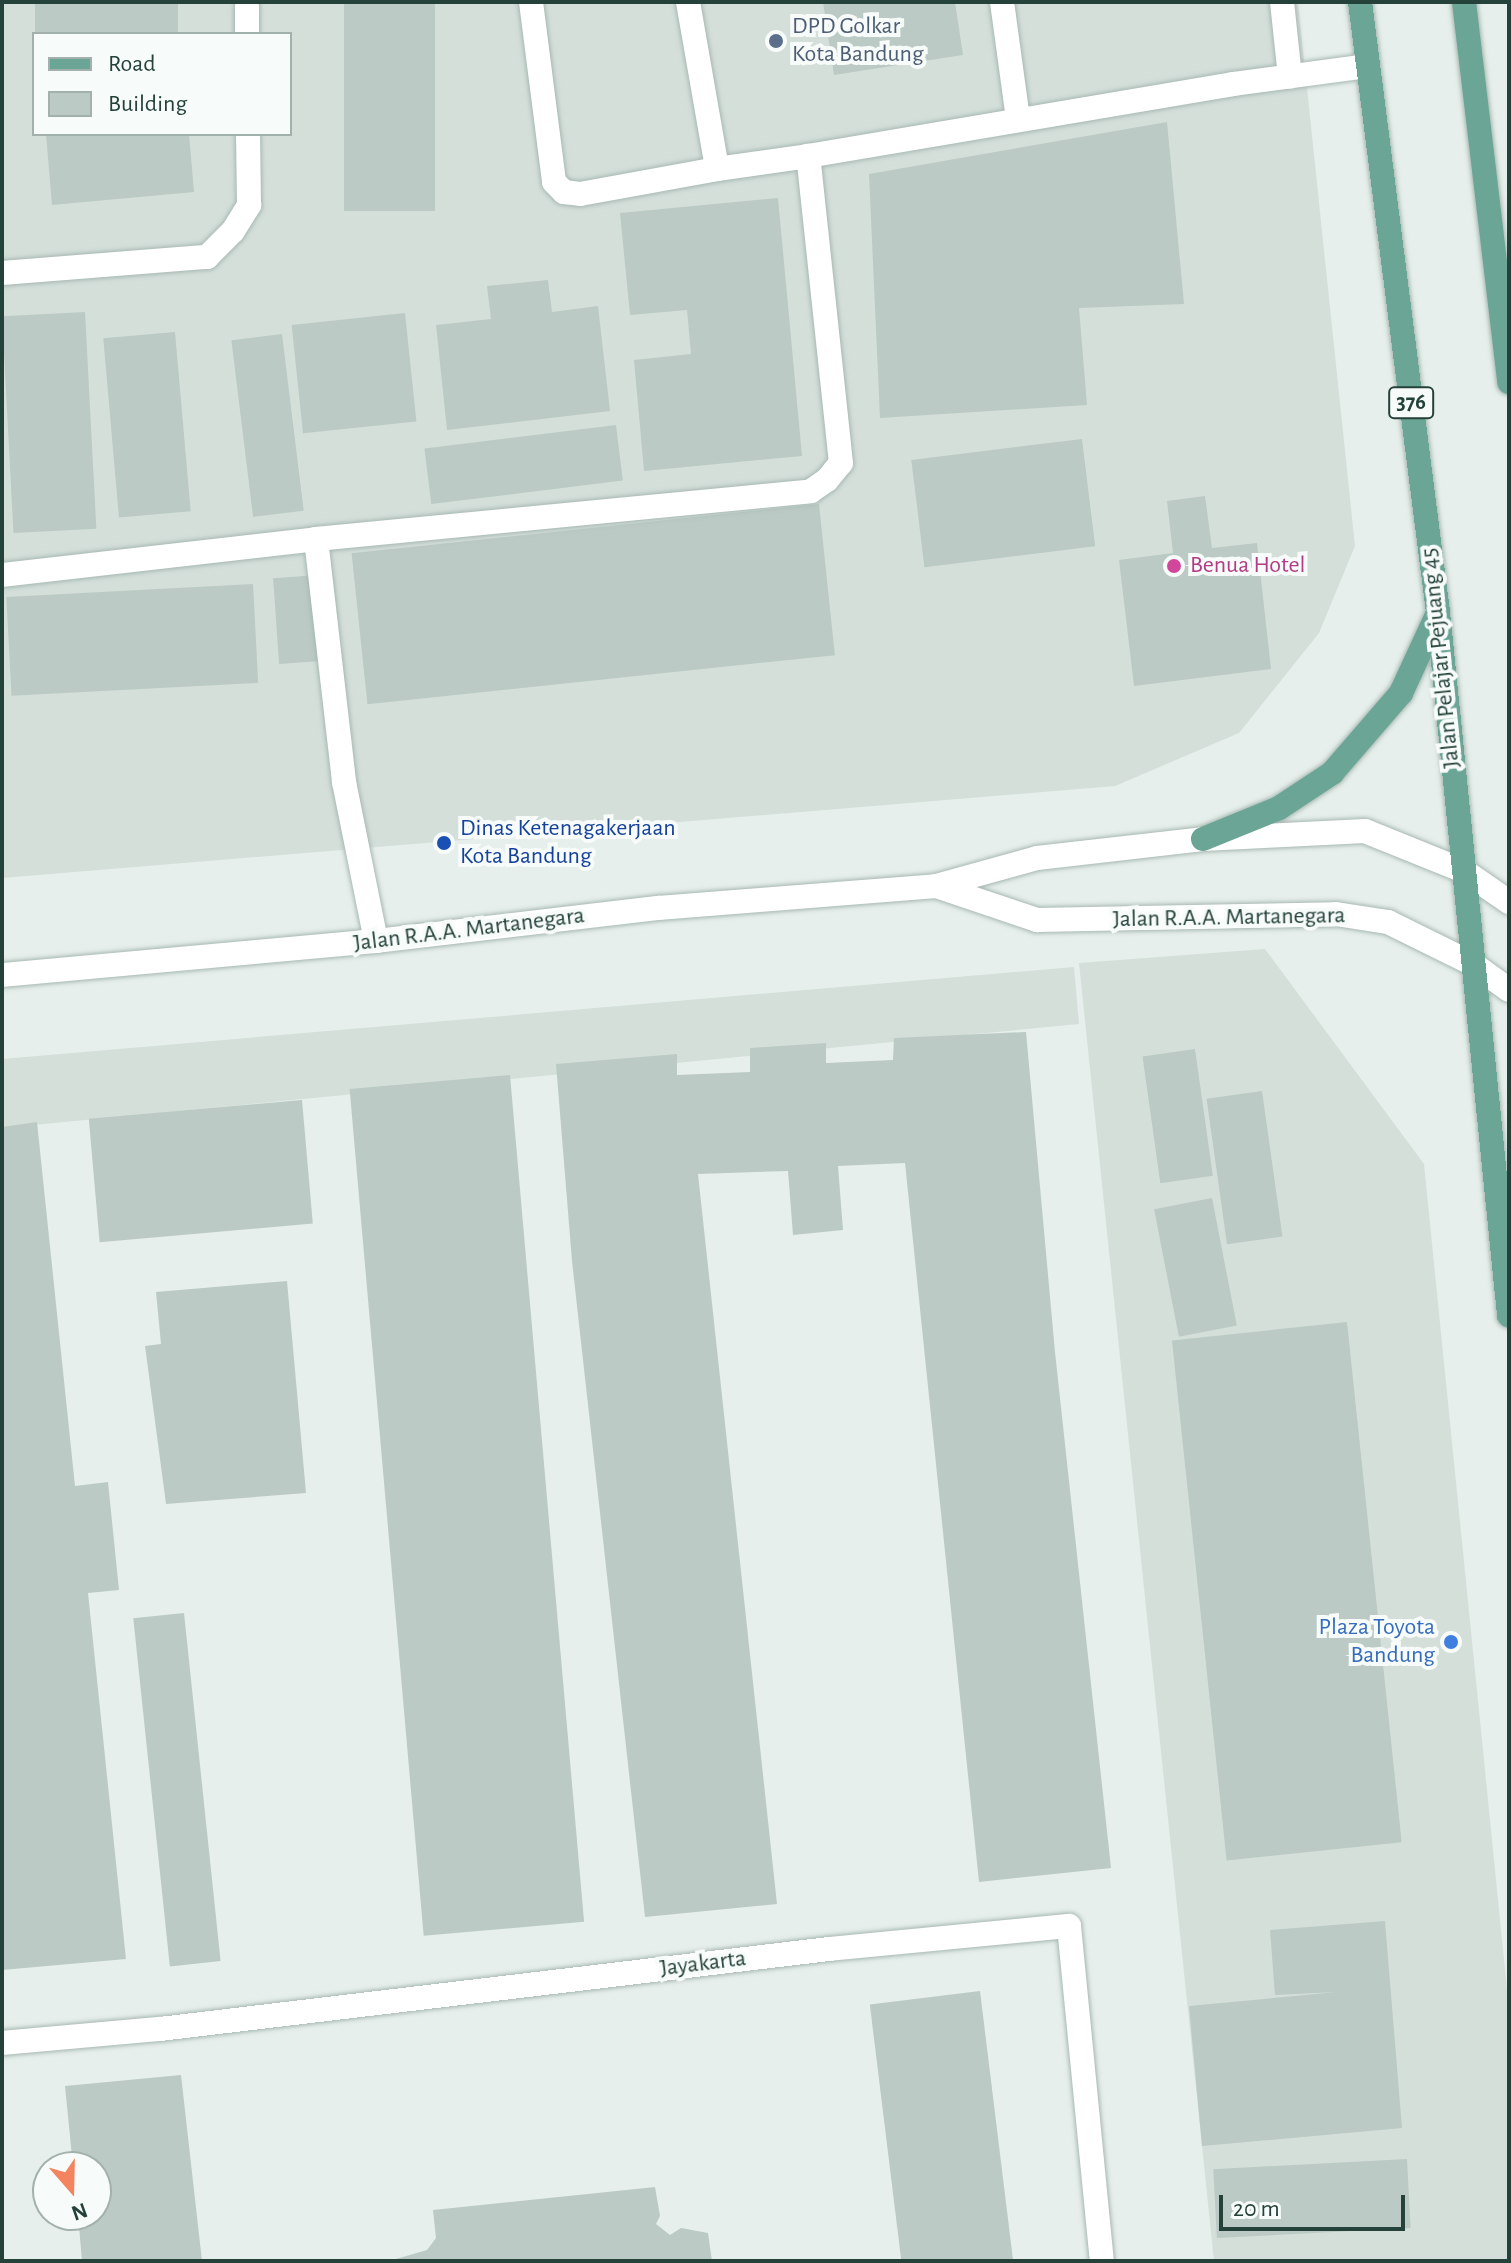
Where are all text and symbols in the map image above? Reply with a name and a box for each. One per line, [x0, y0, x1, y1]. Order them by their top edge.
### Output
place label: DPD Golkar Kota Bandung [792, 13, 924, 69]
legend [32, 32, 292, 136]
marker: DPD Golkar Kota Bandung [767, 32, 785, 50]
text: Road [108, 52, 156, 76]
text: Building [108, 92, 187, 116]
road number: 376 [1387, 385, 1435, 421]
street label: Jalan Pelajar Pejuang 45 [1415, 546, 1467, 770]
place label: Benua Hotel [1190, 552, 1305, 580]
marker: Benua Hotel [1165, 557, 1183, 575]
place label: Dinas Ketenagakerjaan Kota Bandung [460, 815, 676, 871]
marker: Dinas Ketenagakerjaan Kota Bandung [435, 834, 453, 852]
street label: Jalan R.A.A. Martanegara [352, 902, 586, 958]
street label: Jalan R.A.A. Martanegara [1113, 902, 1345, 934]
place label: Plaza Toyota Bandung [1319, 1614, 1435, 1670]
marker: Plaza Toyota Bandung [1442, 1633, 1460, 1651]
street label: Jayakarta [658, 1944, 748, 1984]
north arrow [32, 2151, 112, 2231]
scale bar [1223, 2179, 1409, 2229]
text: 20 m [1233, 2197, 1280, 2221]
text: N [69, 2199, 90, 2225]

